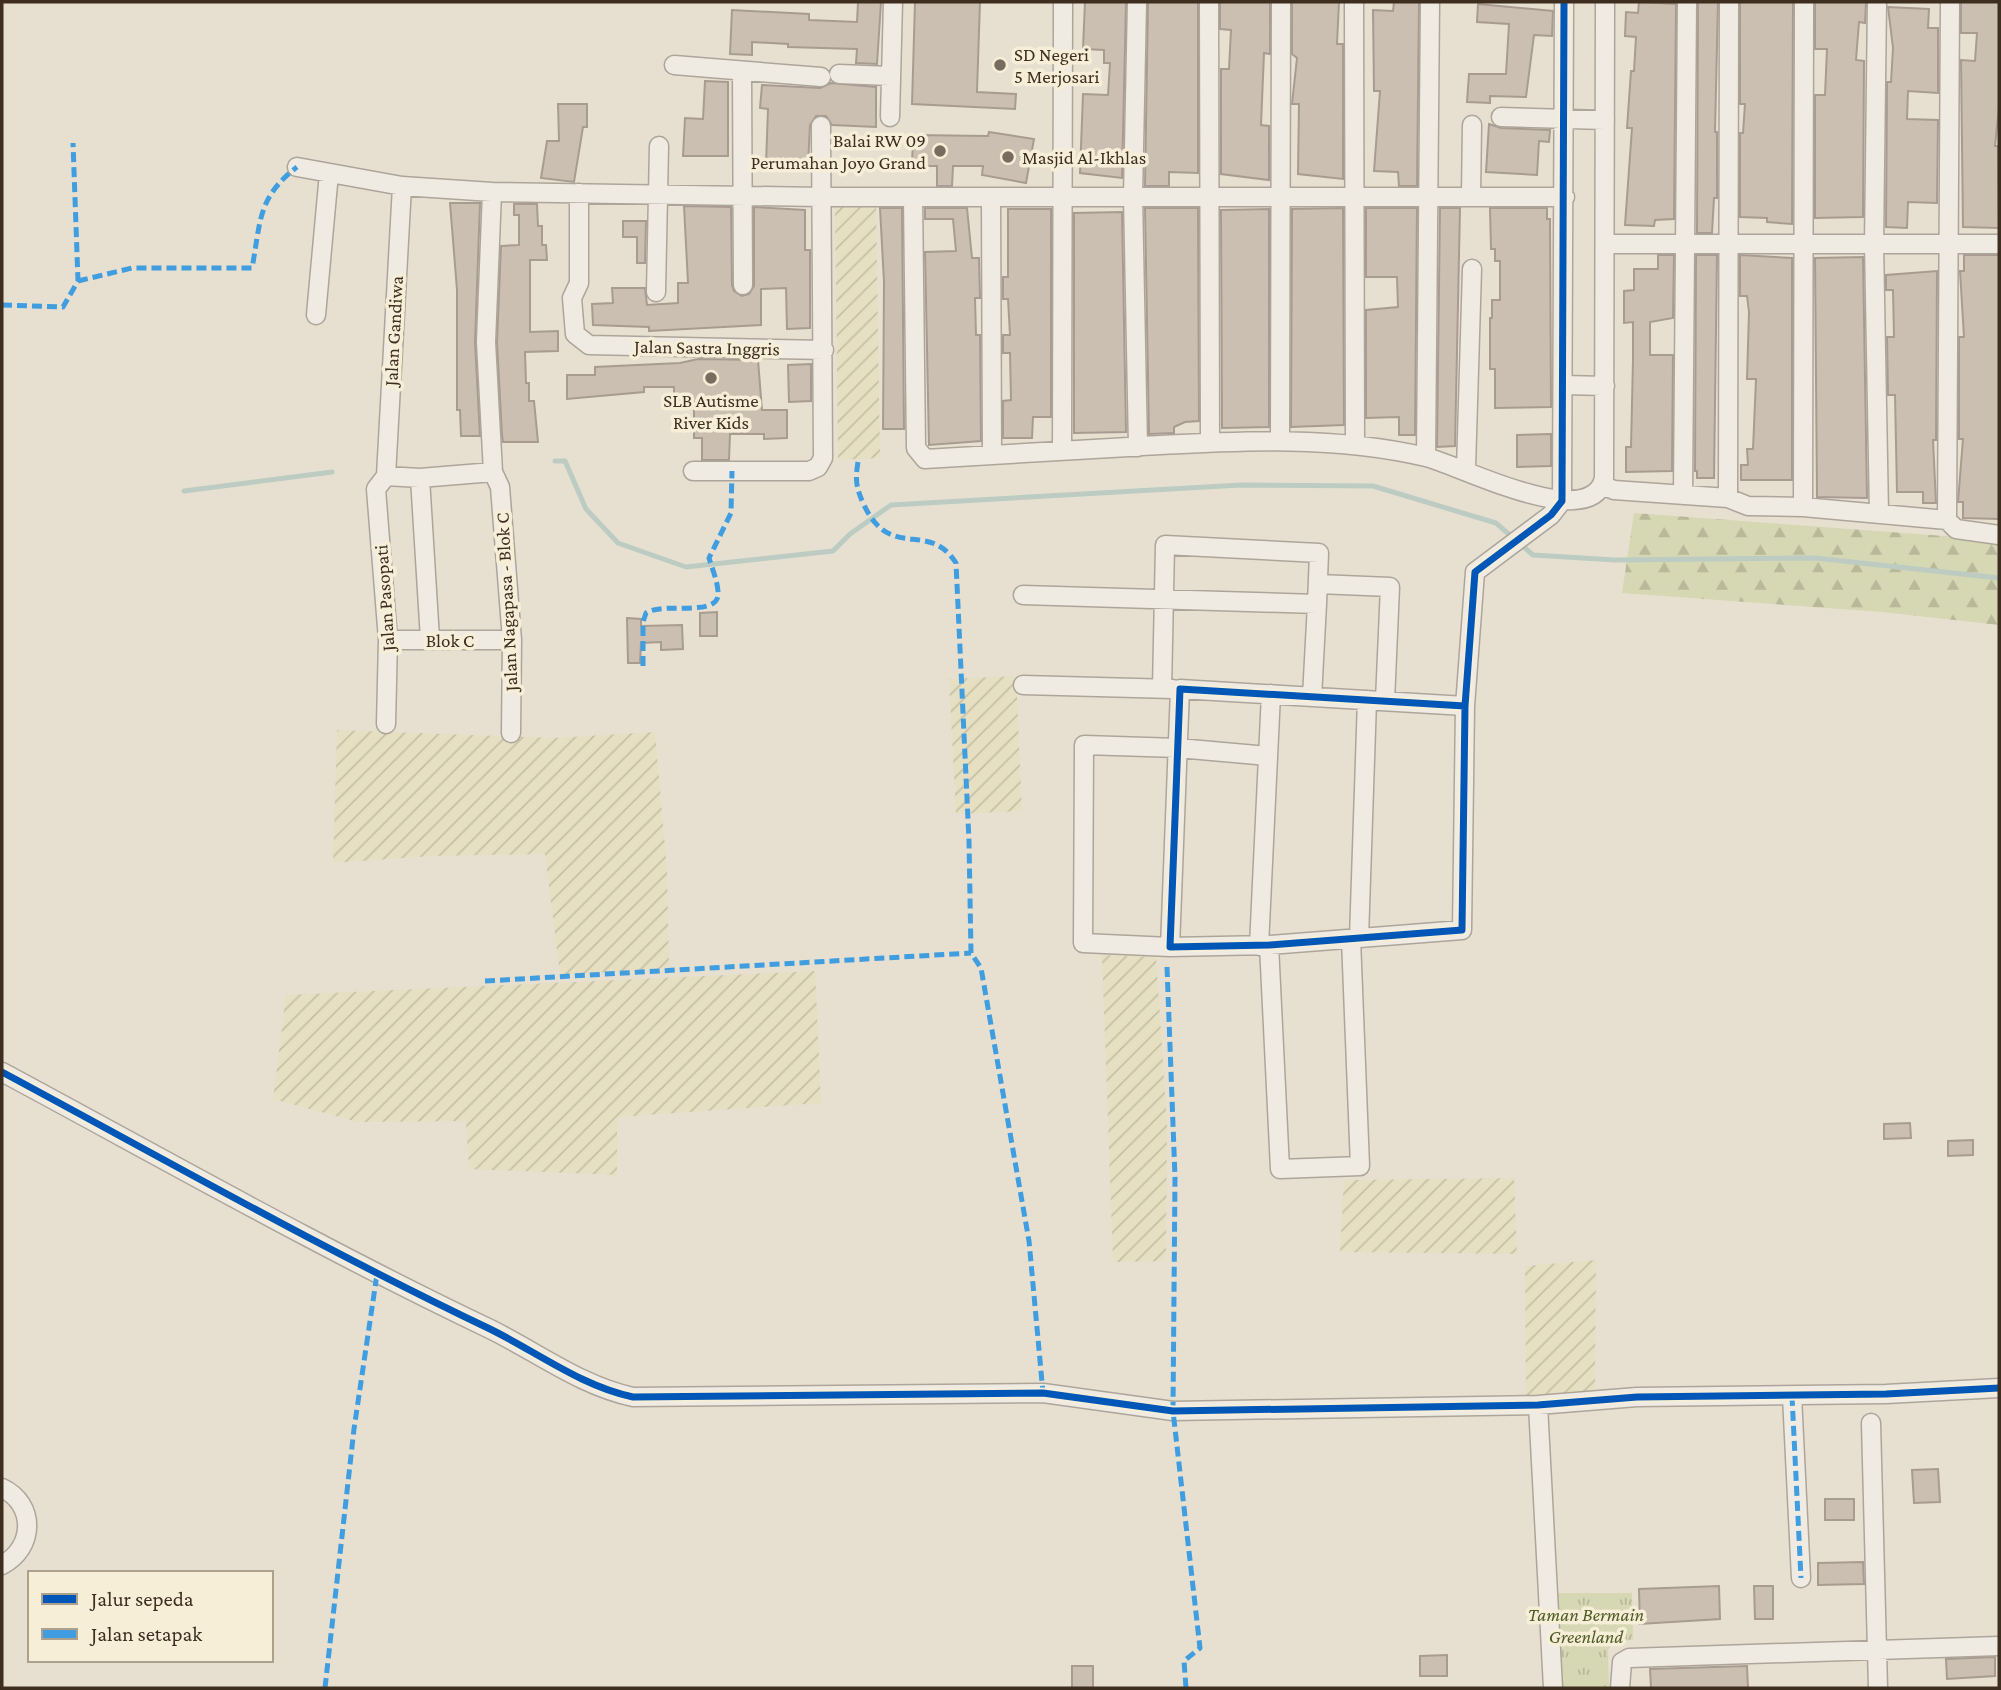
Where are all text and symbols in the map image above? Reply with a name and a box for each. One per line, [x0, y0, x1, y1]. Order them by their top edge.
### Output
place label: SD Negeri 5 Merjosari [1014, 44, 1100, 88]
marker: SD Negeri 5 Merjosari [992, 57, 1008, 73]
place label: Balai RW 09 Perumahan Joyo Grand [751, 130, 926, 173]
marker: Balai RW 09 Perumahan Joyo Grand [932, 143, 948, 159]
place label: Masjid Al-Ikhlas [1022, 147, 1146, 169]
marker: Masjid Al-Ikhlas [1000, 149, 1016, 165]
street label: Jalan Gandiwa [380, 275, 407, 389]
street label: Jalan Sastra Inggris [632, 336, 780, 359]
marker: SLB Autisme River Kids [703, 370, 719, 386]
place label: SLB Autisme River Kids [663, 390, 759, 433]
street label: Jalan Nagapasa - Blok C [491, 512, 522, 694]
street label: Jalan Pasopati [370, 544, 399, 654]
street label: Blok C [426, 630, 474, 651]
legend [28, 1571, 273, 1662]
text: Jalur sepeda [89, 1587, 194, 1611]
park label: Taman Bermain Greenland [1528, 1604, 1644, 1647]
text: Jalan setapak [89, 1622, 202, 1646]

